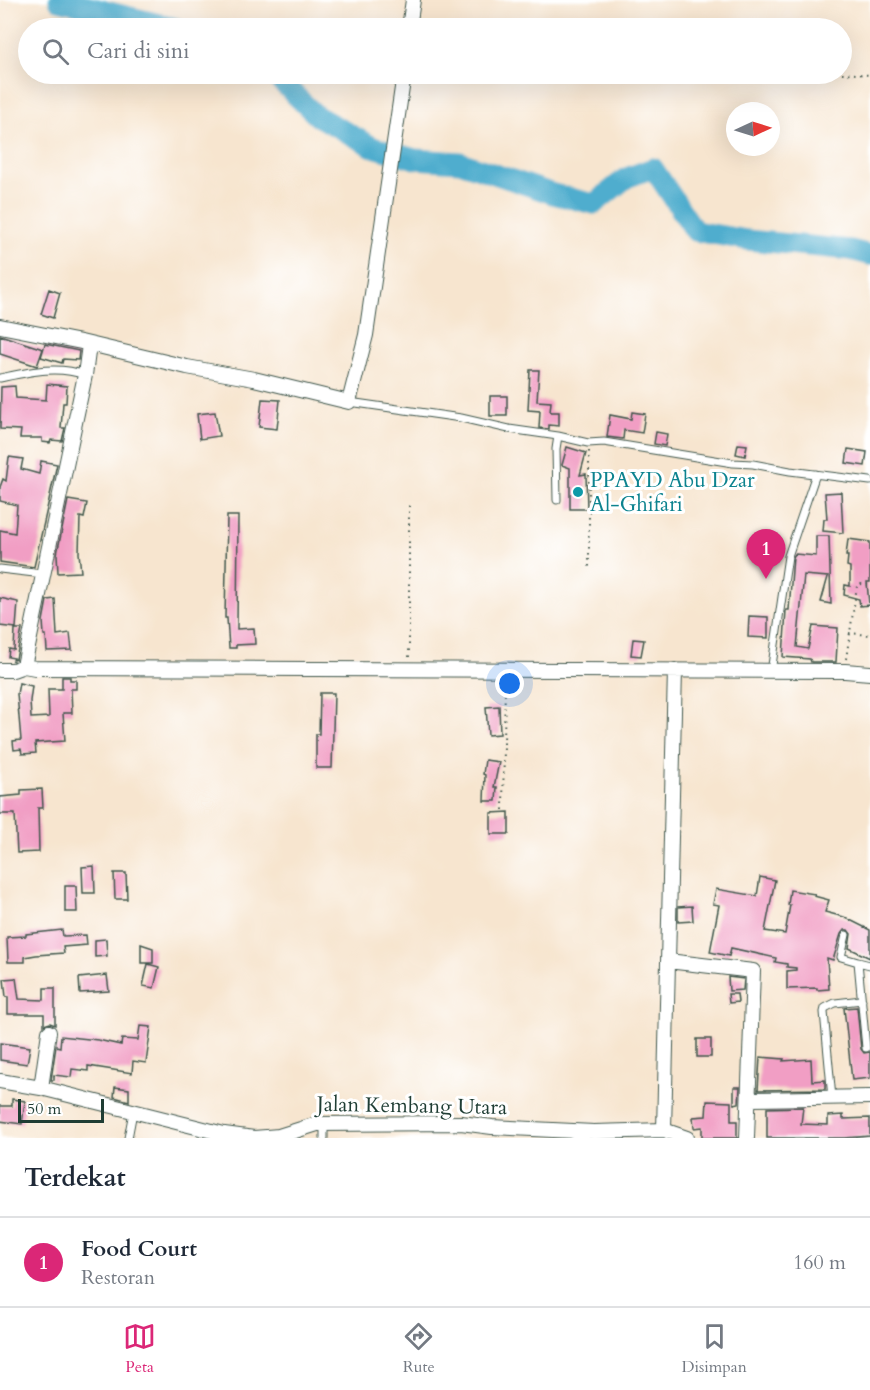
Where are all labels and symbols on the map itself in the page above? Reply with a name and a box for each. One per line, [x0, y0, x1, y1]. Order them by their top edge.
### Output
north arrow [726, 102, 780, 156]
place label: PPAYD Abu Dzar Al-Ghifari [590, 466, 755, 519]
marker: PPAYD Abu Dzar Al-Ghifari [571, 485, 585, 499]
pin: 1 [746, 530, 786, 579]
your location [495, 669, 524, 698]
street label: Jalan Kembang Utara [314, 1090, 507, 1122]
scale bar [18, 1096, 104, 1124]

